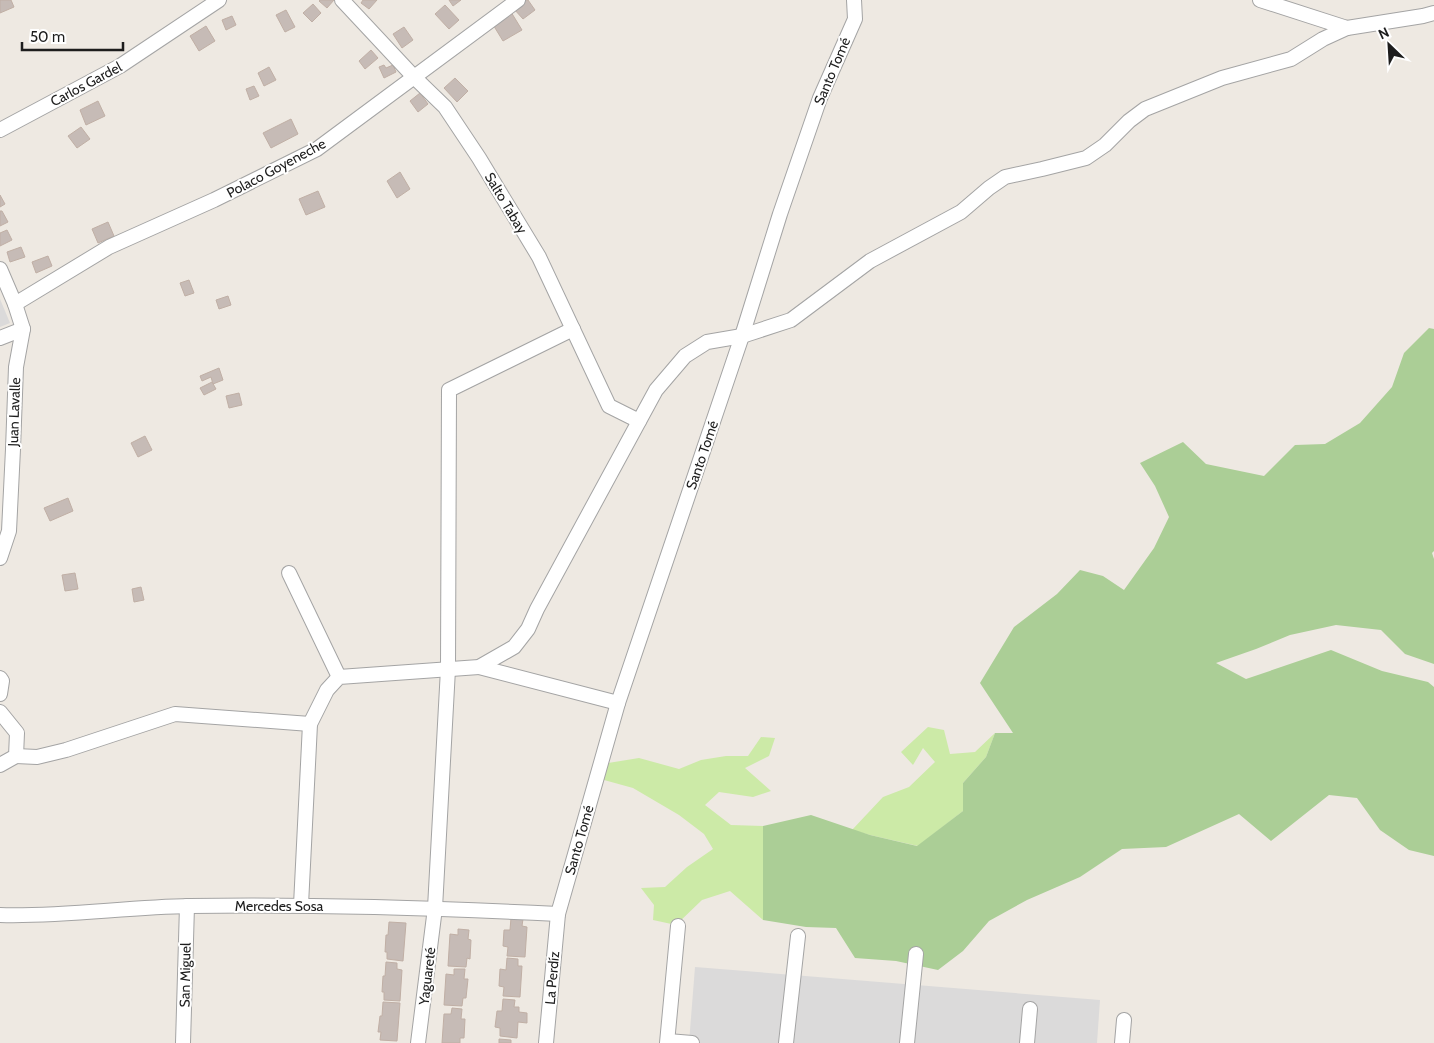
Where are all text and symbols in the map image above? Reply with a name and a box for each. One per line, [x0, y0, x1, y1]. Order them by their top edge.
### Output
scale bar [22, 20, 124, 52]
north arrow [1364, 20, 1414, 70]
text: N [1375, 23, 1392, 43]
text: 50 m [30, 28, 65, 46]
street label: Santo Tomé [810, 35, 854, 107]
street label: Carlos Gardel [47, 57, 125, 110]
street label: Polaco Goyeneche [223, 134, 329, 202]
street label: Salto Tabay [481, 169, 531, 237]
street label: Juan Lavalle [4, 377, 24, 448]
street label: Santo Tomé [682, 418, 722, 492]
street label: Santo Tomé [560, 803, 598, 877]
street label: Mercedes Sosa [235, 897, 323, 915]
street label: San Miguel [175, 942, 195, 1008]
street label: Yaguareté [414, 946, 439, 1007]
street label: La Perdíz [541, 950, 563, 1005]

